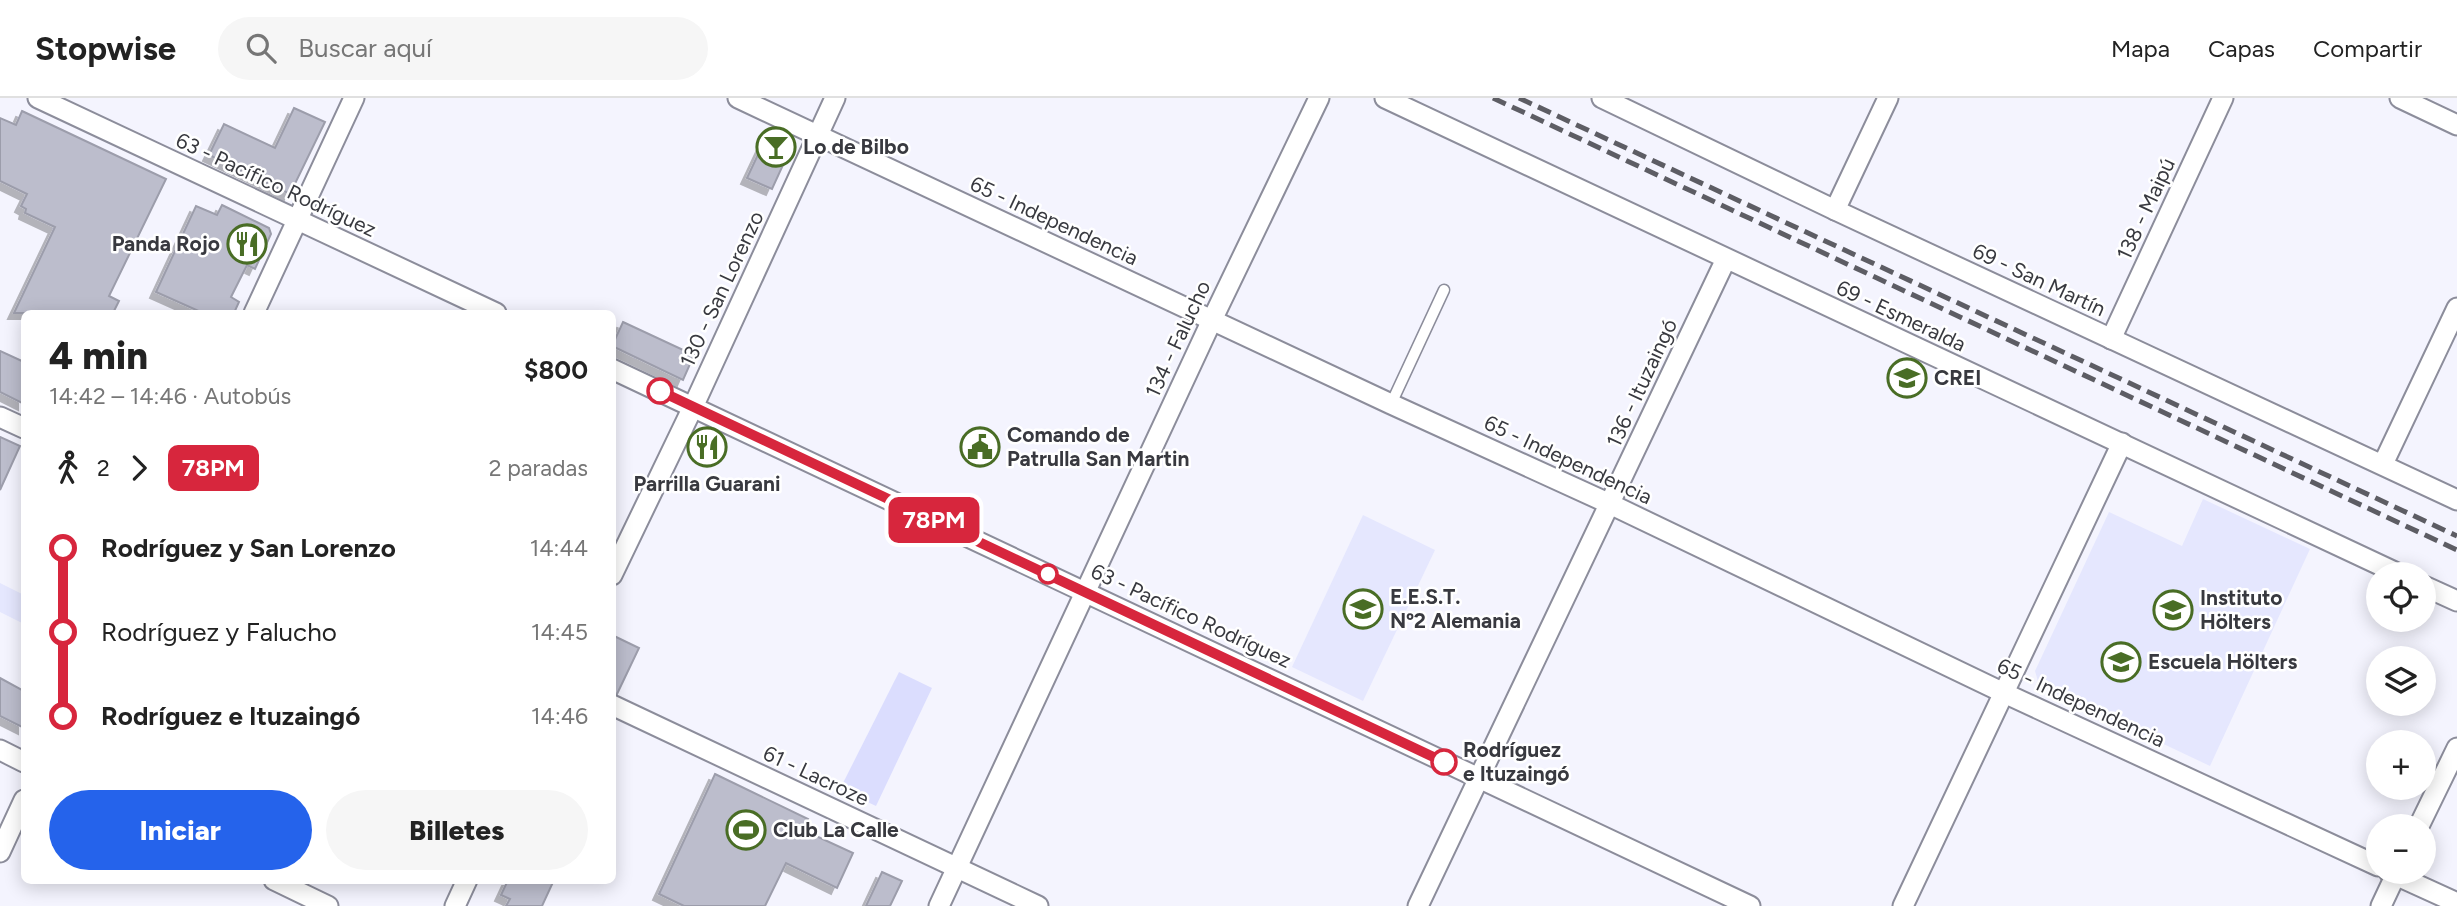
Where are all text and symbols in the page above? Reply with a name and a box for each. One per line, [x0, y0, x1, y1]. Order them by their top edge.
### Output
search box [218, 17, 708, 80]
text: Stopwise [35, 29, 176, 68]
icon: search [242, 29, 280, 67]
text: Buscar aquí [298, 32, 432, 64]
text: Mapa [2111, 34, 2170, 63]
text: Capas [2208, 34, 2275, 63]
text: Compartir [2313, 34, 2422, 63]
bar icon: Lo de Bilbo [755, 126, 797, 168]
street label: 63 - Pacífico Rodríguez [172, 127, 380, 242]
place label: Lo de Bilbo [803, 134, 909, 159]
street label: 138 - Maipú [2111, 154, 2180, 264]
street label: 65 - Independencia [966, 171, 1142, 270]
street label: 130 - San Lorenzo [674, 207, 769, 371]
restaurant icon: Panda Rojo [226, 223, 268, 265]
place label: Panda Rojo [112, 231, 220, 256]
street label: 69 - San Martín [1969, 238, 2110, 321]
street label: 69 - Esmeralda [1833, 275, 1970, 356]
street label: 134 - Falucho [1140, 276, 1215, 401]
street label: 136 - Ituzaingó [1601, 315, 1682, 451]
text: 4 min [49, 333, 148, 379]
text: $800 [524, 354, 588, 386]
school or university icon: CREI [1886, 357, 1928, 399]
place label: CREI [1934, 365, 1981, 390]
unlabelled marker [647, 378, 673, 404]
text: 14:42 – 14:46 · Autobús [49, 382, 291, 410]
street label: 65 - Independencia [1480, 410, 1656, 509]
place label: Comando de Patrulla San Martin [1007, 422, 1189, 471]
restaurant icon: Parrilla Guarani [686, 426, 728, 468]
public building icon: Comando de Patrulla San Martin [959, 426, 1001, 468]
icon: walk [49, 449, 87, 487]
icon: forward [120, 449, 158, 487]
text: 78PM [182, 453, 245, 482]
text: 2 [97, 454, 110, 482]
text: 2 paradas [489, 454, 588, 482]
place label: Parrilla Guarani [634, 471, 780, 496]
line badge: 78PM [885, 497, 983, 543]
text: 78PM [902, 505, 966, 534]
text: Rodríguez y San Lorenzo [101, 532, 396, 564]
text: 14:44 [530, 534, 588, 562]
street label: 63 - Pacífico Rodríguez [1087, 558, 1295, 673]
map controls [2366, 562, 2436, 884]
button: locate [2366, 562, 2436, 632]
unlabelled marker [1038, 564, 1058, 584]
place label: E.E.S.T. Nº2 Alemania [1390, 584, 1521, 633]
place label: Instituto Hölters [2200, 585, 2283, 634]
school or university icon: E.E.S.T. Nº2 Alemania [1342, 588, 1384, 630]
school or university icon: Instituto Hölters [2152, 589, 2194, 631]
text: Rodríguez y Falucho [101, 616, 337, 648]
text: 14:45 [531, 618, 588, 646]
school or university icon: Escuela Hölters [2100, 641, 2142, 683]
button: layers [2366, 646, 2436, 716]
place label: Escuela Hölters [2148, 649, 2298, 674]
street label: 65 - Independencia [1993, 653, 2169, 752]
text: Rodríguez e Ituzaingó [101, 700, 360, 732]
text: 14:46 [531, 702, 588, 730]
button: + [2366, 730, 2436, 800]
place label: Rodríguez e Ituzaingó [1463, 737, 1570, 786]
street label: 61 - Lacroze [759, 740, 873, 811]
marker: Rodríguez e Ituzaingó [1431, 749, 1457, 775]
button: Iniciar [49, 790, 312, 870]
button: Billetes [326, 790, 588, 870]
sports icon: Club La Calle [725, 809, 767, 851]
button: − [2366, 814, 2436, 884]
place label: Club La Calle [773, 817, 899, 842]

